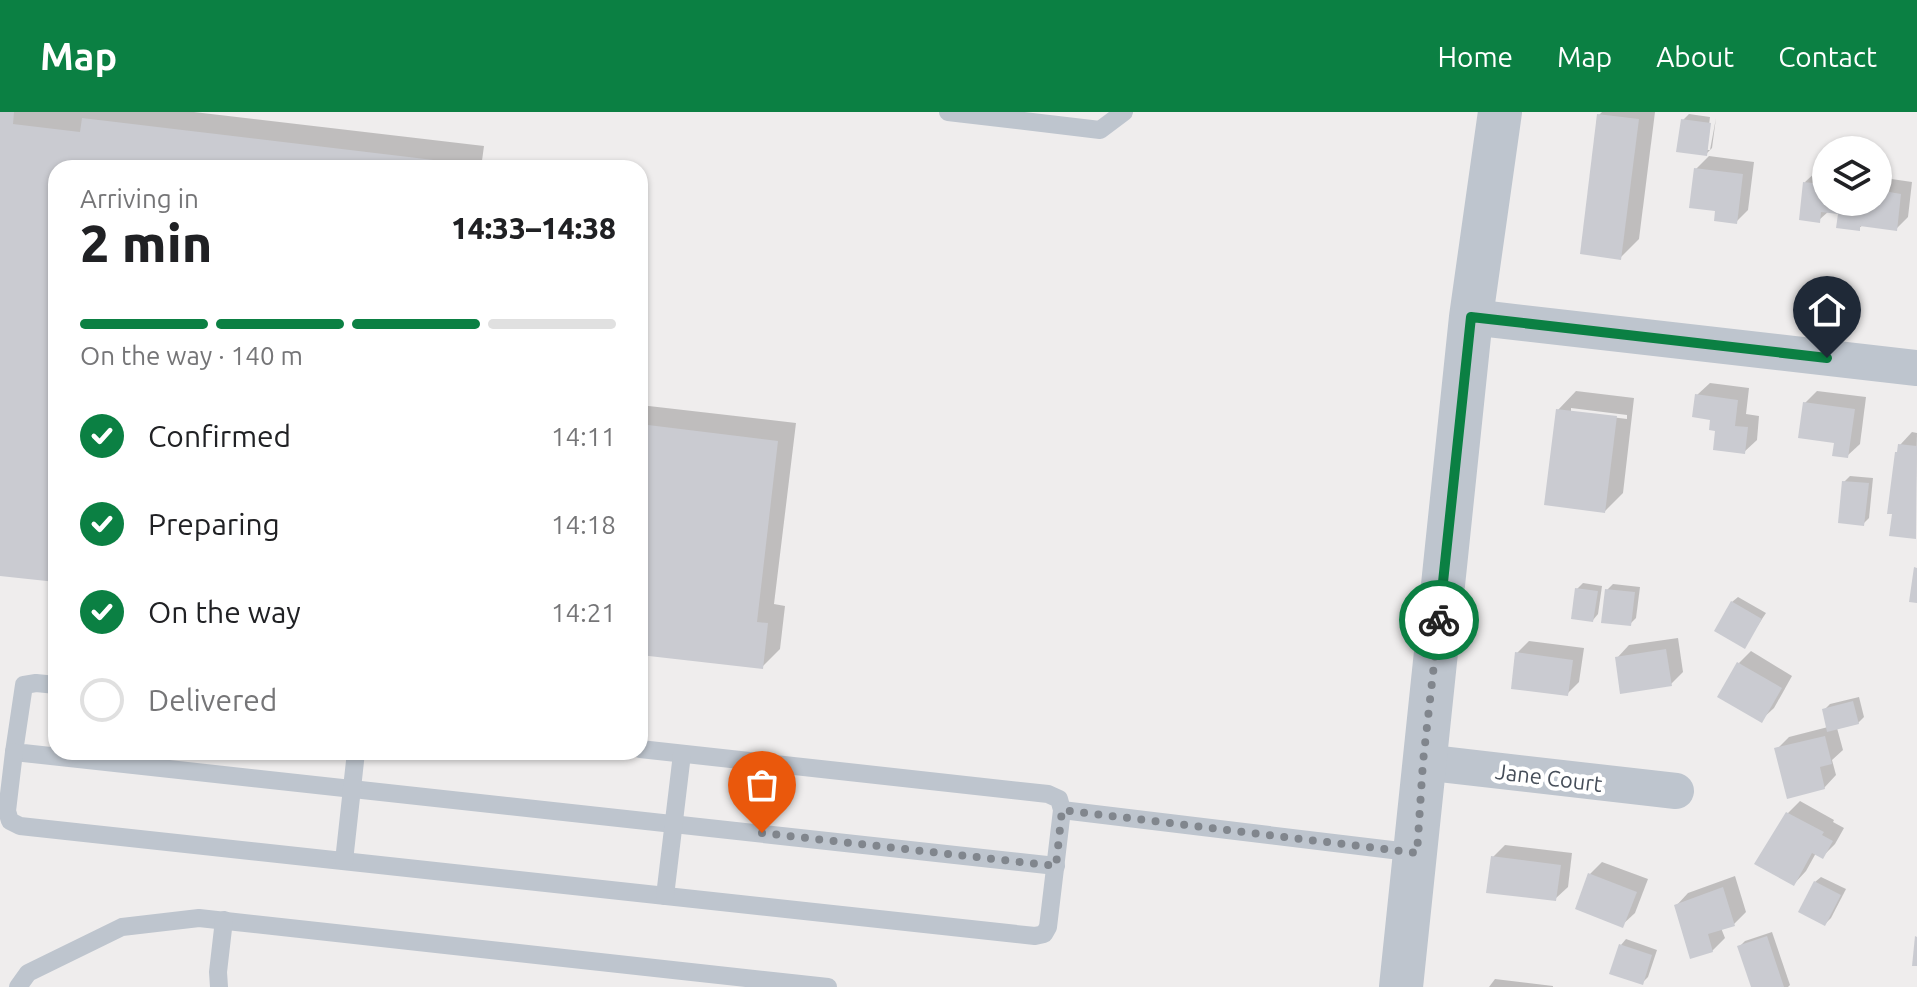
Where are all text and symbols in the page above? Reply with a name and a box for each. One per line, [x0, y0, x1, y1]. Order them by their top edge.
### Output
text: Map [40, 35, 117, 77]
text: Home [1438, 41, 1513, 72]
text: Map [1557, 41, 1612, 72]
text: About [1656, 41, 1734, 72]
text: Contact [1778, 41, 1877, 72]
map controls [1812, 136, 1892, 216]
button: layers [1812, 136, 1892, 216]
text: Arriving in [80, 184, 199, 213]
text: 14:33–14:38 [451, 211, 616, 245]
text: 2 min [80, 214, 212, 272]
pin [1793, 276, 1861, 358]
icon: home [1805, 288, 1849, 332]
text: On the way · 140 m [80, 341, 303, 370]
icon: check [80, 414, 124, 458]
text: Confirmed [148, 419, 291, 453]
text: 14:11 [551, 422, 616, 451]
icon: check [80, 502, 124, 546]
text: Preparing [148, 507, 280, 541]
text: 14:18 [551, 510, 616, 539]
courier [1399, 580, 1479, 660]
icon: check [80, 590, 124, 634]
text: On the way [148, 595, 301, 629]
text: 14:21 [551, 598, 616, 627]
icon: bike [1417, 598, 1461, 642]
text: Delivered [148, 683, 277, 717]
pin [728, 751, 796, 833]
street label: Jane Court [1494, 758, 1604, 796]
icon: bag [740, 763, 784, 807]

